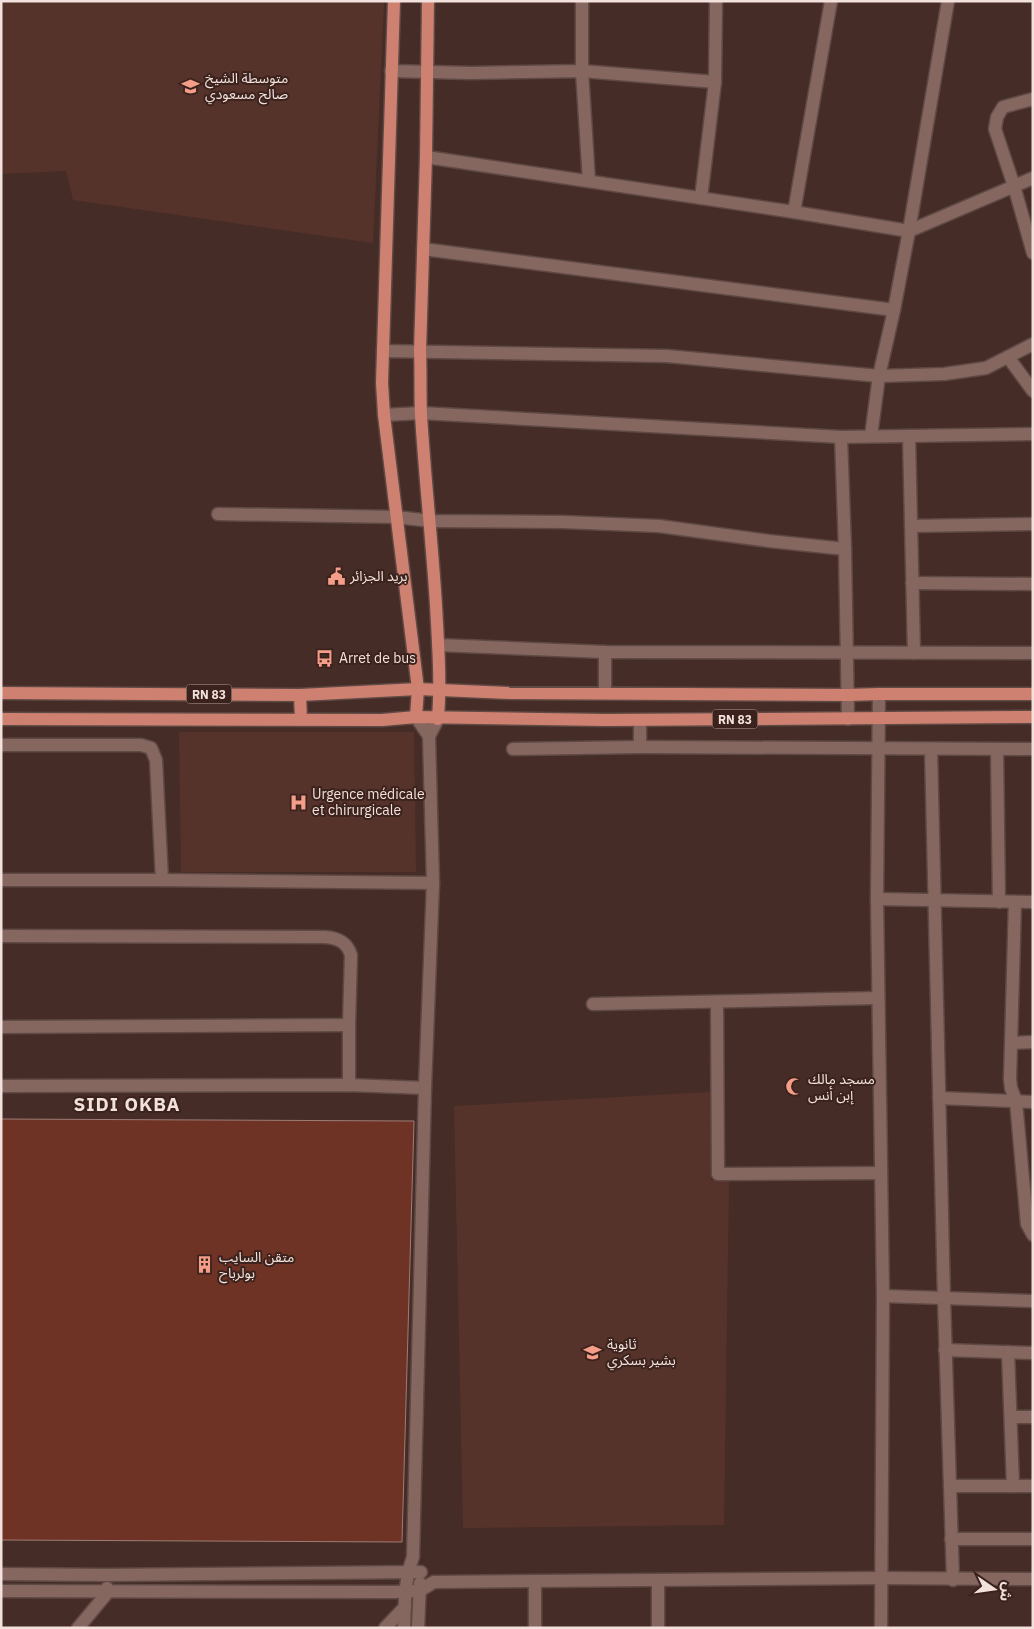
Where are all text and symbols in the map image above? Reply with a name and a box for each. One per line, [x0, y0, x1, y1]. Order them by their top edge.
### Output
place label: متوسطة الشيخ صالح مسعودي [205, 69, 289, 105]
school or university icon: متوسطة الشيخ صالح مسعودي [181, 76, 201, 96]
public building icon: بريد الجزائر [326, 566, 346, 586]
place label: بريد الجزائر [349, 567, 408, 585]
bus stop icon: Arret de bus [315, 648, 335, 668]
place label: Arret de bus [339, 649, 416, 667]
road number: RN 83 [186, 684, 232, 704]
road number: RN 83 [712, 710, 758, 729]
place label: Urgence médicale et chirurgicale [312, 785, 425, 819]
hospital icon: Urgence médicale et chirurgicale [288, 792, 308, 812]
place label: مسجد مالك إبن أنس [808, 1070, 875, 1105]
mosque icon: مسجد مالك إبن أنس [784, 1077, 804, 1097]
district label: SIDI OKBA [73, 1092, 181, 1116]
place label: متقن السايب بولرباح [219, 1248, 294, 1284]
building icon: متقن السايب بولرباح [195, 1255, 215, 1275]
place label: ثانوية بشير بسكري [607, 1335, 676, 1371]
school or university icon: ثانوية بشير بسكري [583, 1342, 603, 1362]
north arrow [969, 1564, 1019, 1614]
text: ش [996, 1581, 1018, 1603]

